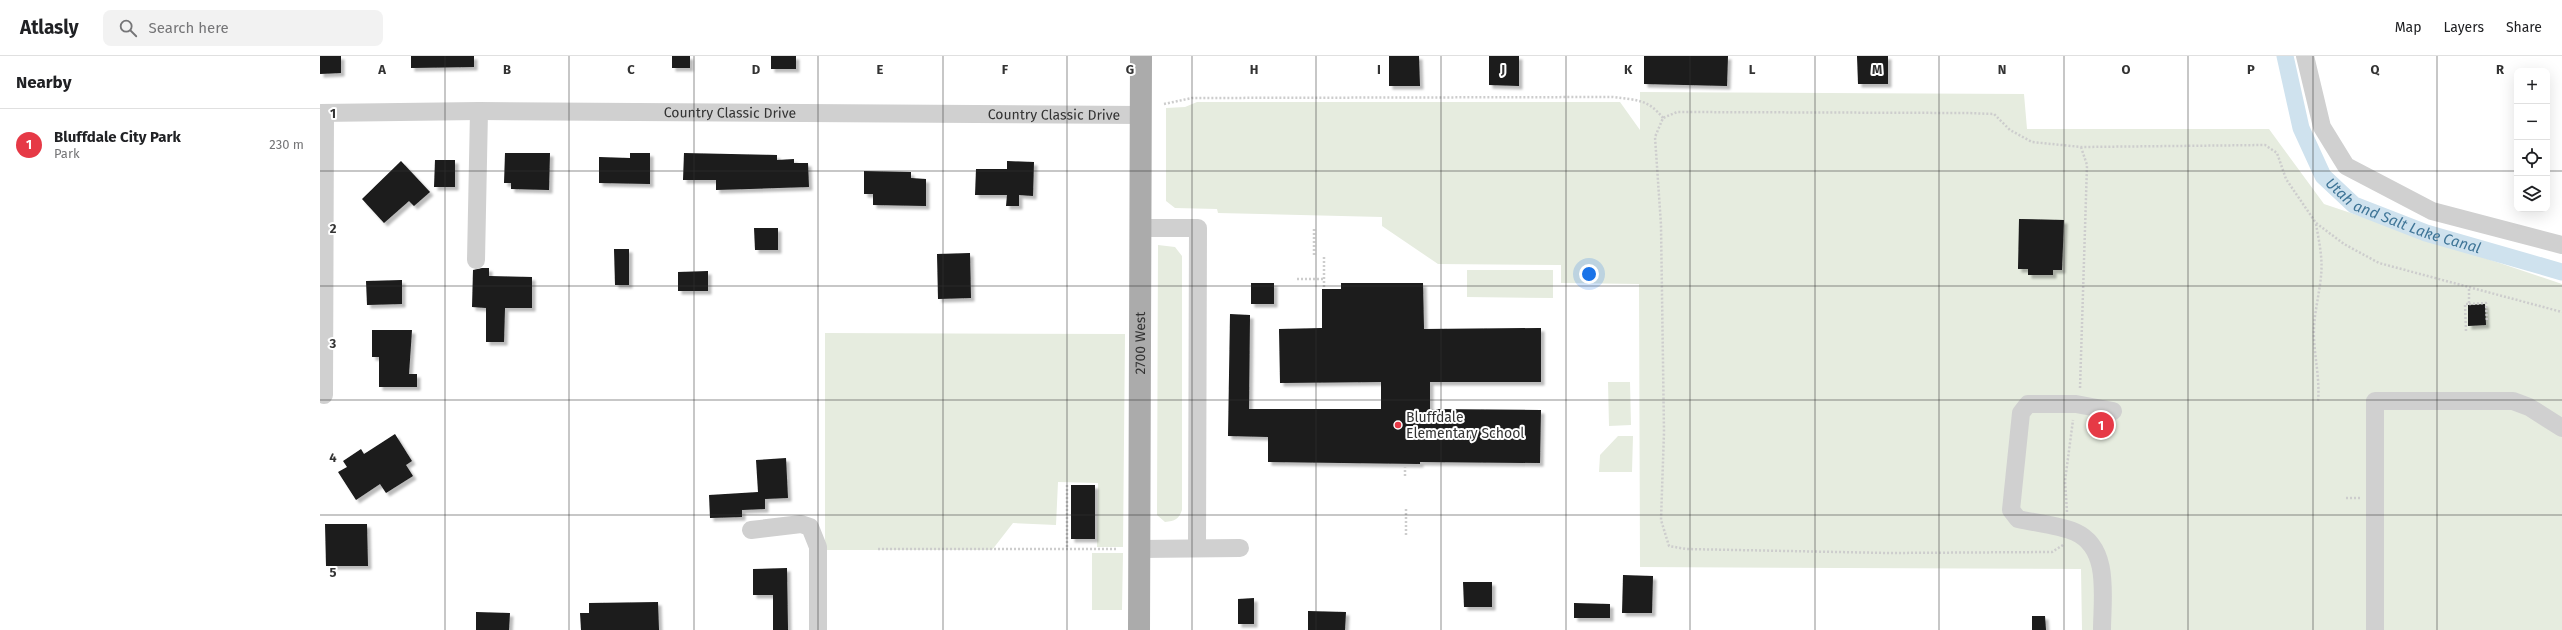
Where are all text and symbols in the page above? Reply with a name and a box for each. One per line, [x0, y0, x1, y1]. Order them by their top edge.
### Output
search box [103, 10, 383, 46]
text: Atlasly [20, 16, 79, 39]
icon: search [117, 17, 139, 39]
text: Search here [149, 19, 229, 37]
text: Map [2395, 19, 2421, 36]
text: Layers [2443, 19, 2484, 36]
text: Share [2506, 19, 2542, 36]
text: A [377, 62, 386, 77]
text: B [503, 62, 511, 77]
text: C [627, 62, 635, 77]
text: D [752, 62, 761, 77]
text: E [877, 62, 884, 77]
text: F [1002, 62, 1009, 77]
text: G [1126, 62, 1134, 77]
text: H [1250, 62, 1258, 77]
text: I [1377, 62, 1381, 77]
text: J [1500, 62, 1505, 77]
text: K [1624, 62, 1633, 77]
text: L [1749, 62, 1756, 77]
text: M [1872, 62, 1882, 77]
text: N [1998, 62, 2006, 77]
text: O [2122, 62, 2131, 77]
text: P [2247, 62, 2255, 77]
text: Q [2371, 62, 2381, 77]
text: R [2496, 62, 2505, 77]
map controls [2514, 68, 2550, 212]
button: + [2514, 68, 2550, 104]
text: Nearby [16, 72, 71, 93]
street label: Country Classic Drive [664, 104, 796, 121]
button: − [2514, 104, 2550, 140]
text: 1 [330, 106, 336, 121]
street label: Country Classic Drive [988, 106, 1120, 123]
text: Bluffdale City Park [54, 128, 181, 146]
text: 1 [26, 137, 32, 152]
text: 230 m [269, 137, 304, 152]
button: locate [2514, 140, 2550, 176]
text: Park [54, 146, 80, 161]
water label: Utah and Salt Lake Canal [2322, 174, 2483, 257]
button: layers [2514, 176, 2550, 212]
text: 2 [330, 221, 337, 236]
your location [1579, 264, 1599, 284]
street label: 2700 West [1131, 311, 1149, 374]
text: 3 [329, 336, 337, 351]
place label: Bluffdale Elementary School [1406, 409, 1524, 442]
pin: 1 [2088, 410, 2114, 440]
marker: Bluffdale Elementary School [1393, 420, 1403, 430]
text: 4 [329, 450, 337, 465]
text: 5 [330, 565, 337, 580]

